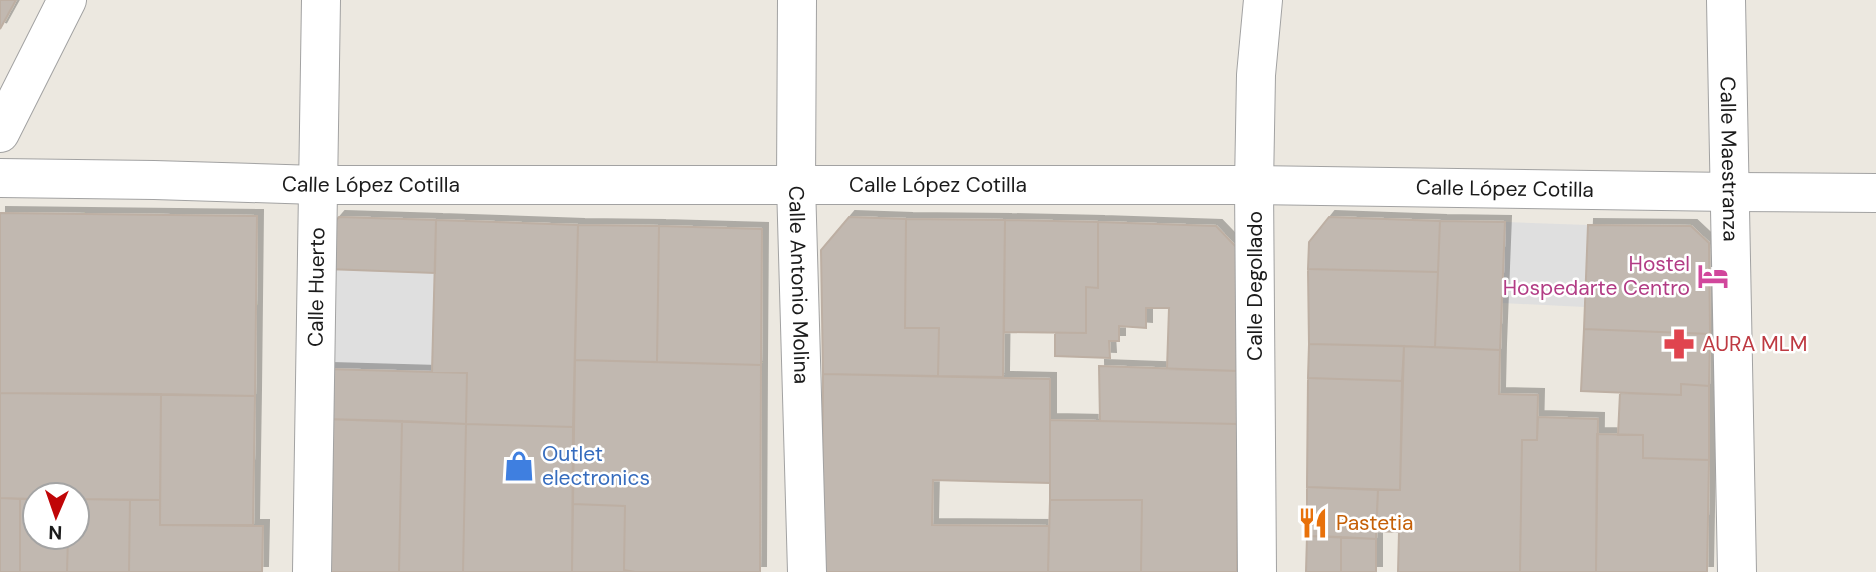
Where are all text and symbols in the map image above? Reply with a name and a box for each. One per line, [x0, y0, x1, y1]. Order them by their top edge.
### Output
street label: Calle Maestranza [1713, 76, 1745, 242]
street label: Calle López Cotilla [281, 170, 460, 199]
street label: Calle López Cotilla [849, 171, 1027, 199]
street label: Calle López Cotilla [1416, 173, 1594, 204]
street label: Calle Antonio Molina [782, 185, 816, 384]
street label: Calle Degollado [1241, 211, 1269, 361]
street label: Calle Huerto [302, 227, 331, 347]
place label: Hostel Hospedarte Centro [1503, 250, 1690, 302]
hotel icon: Hostel Hospedarte Centro [1696, 259, 1730, 293]
pharmacy icon: AURA MLM [1662, 327, 1696, 361]
place label: AURA MLM [1702, 330, 1807, 358]
place label: Outlet electronics [542, 440, 650, 492]
shop icon: Outlet electronics [502, 449, 536, 483]
north arrow [21, 481, 91, 551]
restaurant icon: Pastetia [1296, 506, 1330, 540]
place label: Pastetia [1336, 509, 1413, 537]
text: N [48, 520, 63, 545]

